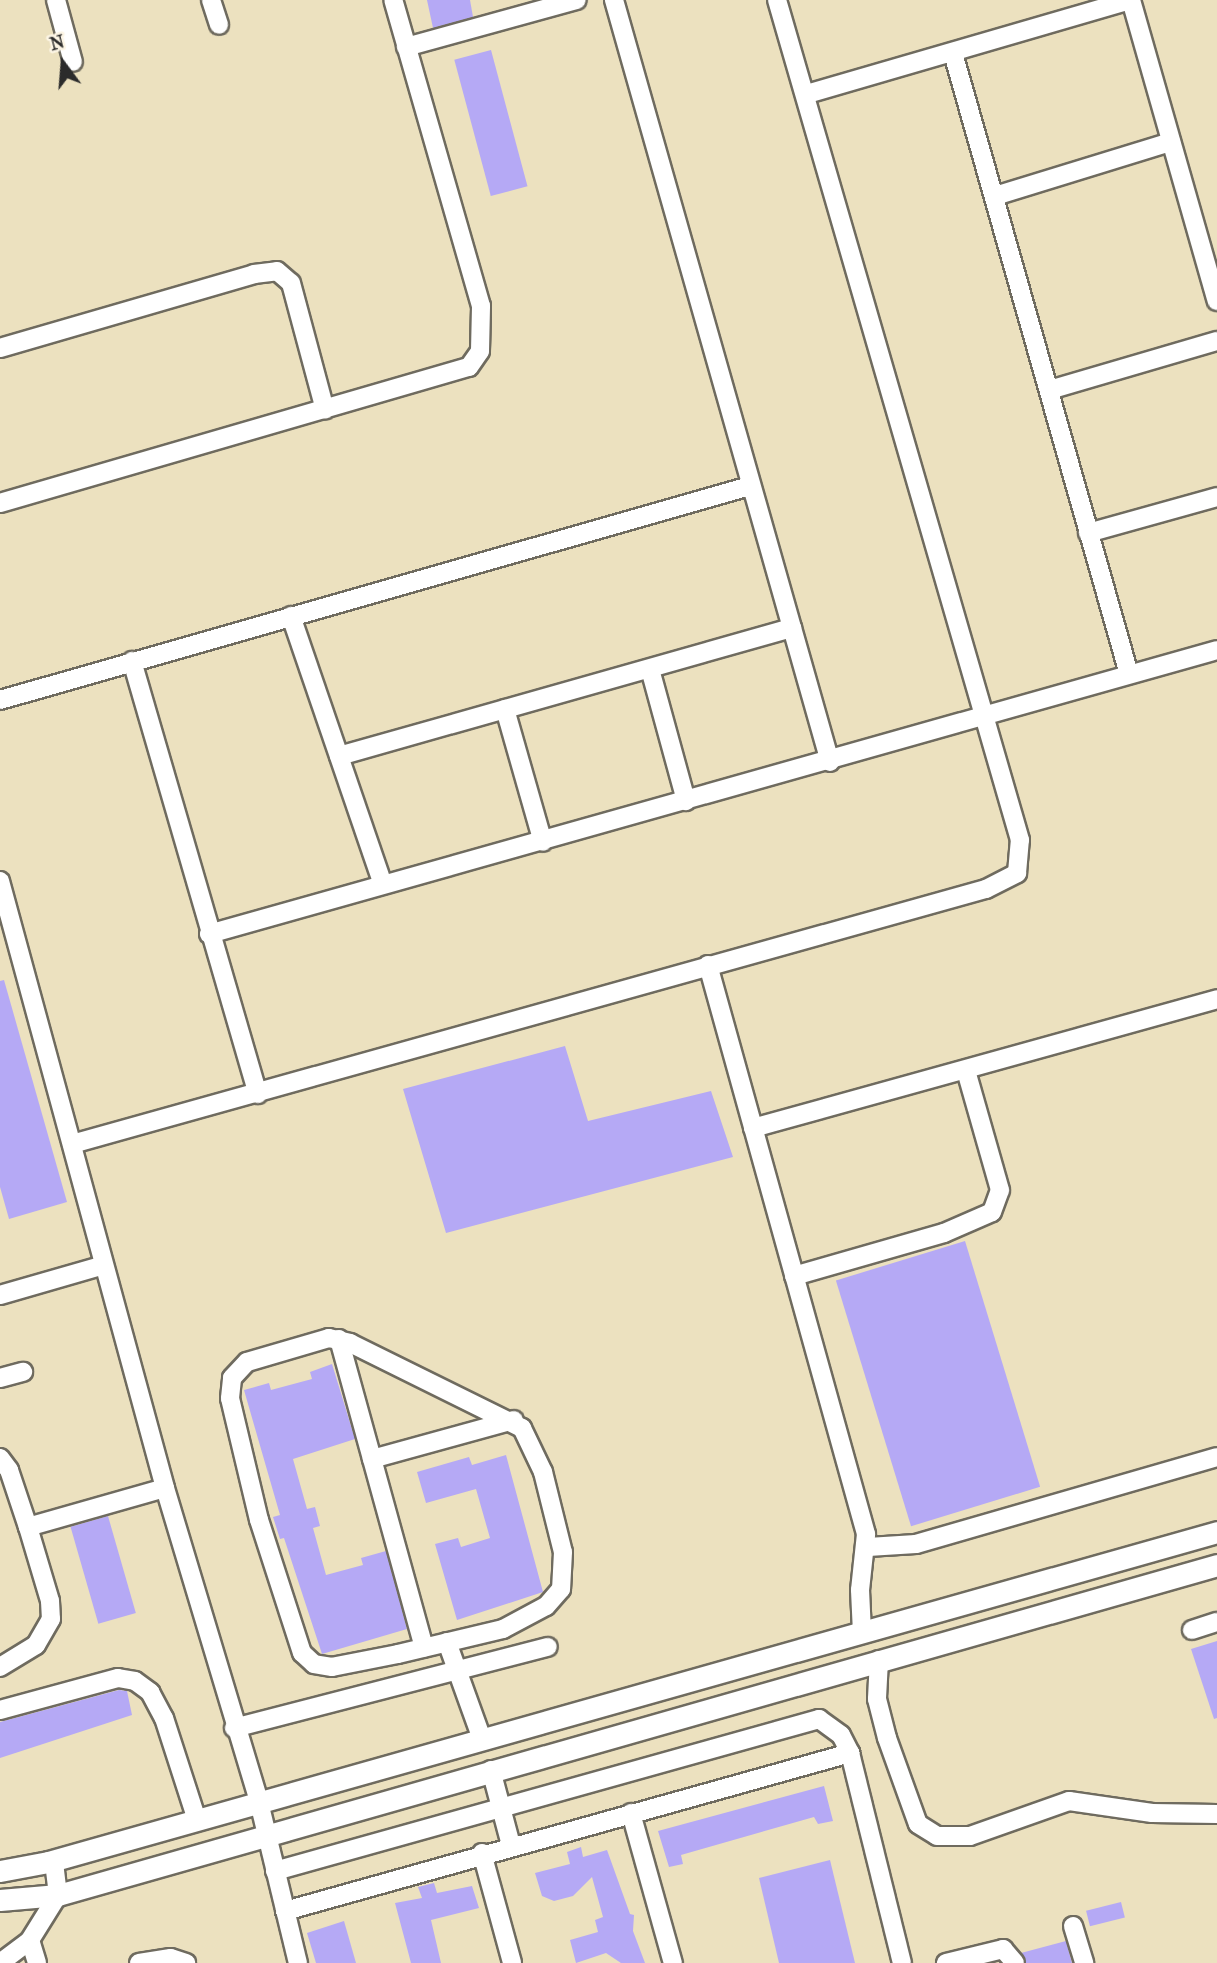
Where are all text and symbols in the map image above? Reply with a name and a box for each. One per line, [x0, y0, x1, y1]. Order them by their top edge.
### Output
north arrow [28, 28, 98, 98]
text: N [47, 30, 67, 55]

